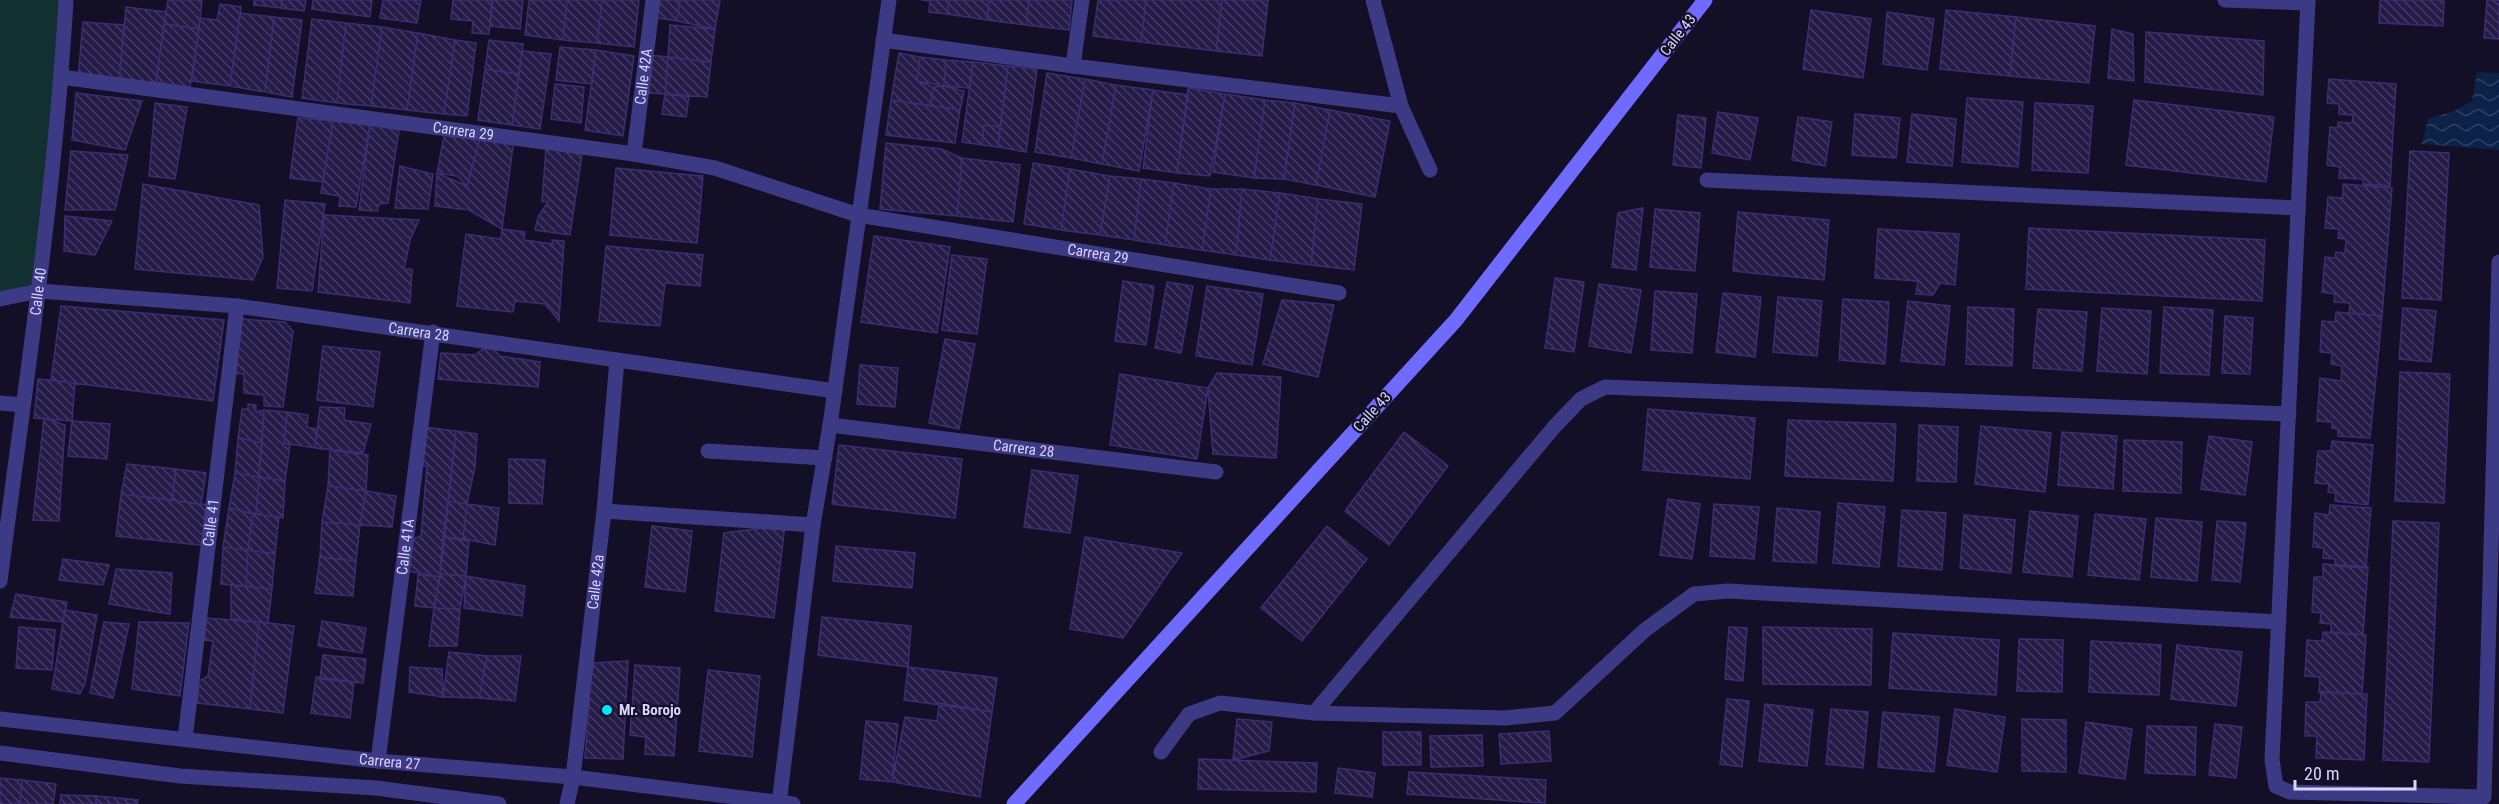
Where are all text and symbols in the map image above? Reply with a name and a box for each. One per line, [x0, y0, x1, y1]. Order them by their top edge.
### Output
street label: Calle 43 [1656, 11, 1700, 59]
street label: Calle 42A [631, 47, 656, 106]
street label: Carrera 29 [432, 118, 495, 144]
street label: Carrera 29 [1066, 240, 1130, 268]
street label: Calle 40 [26, 267, 50, 316]
street label: Carrera 28 [387, 319, 450, 345]
street label: Calle 43 [1349, 388, 1395, 436]
street label: Carrera 28 [992, 436, 1055, 461]
street label: Calle 41 [199, 498, 223, 547]
street label: Calle 41A [393, 517, 418, 576]
street label: Calle 42a [584, 554, 608, 610]
place label: Mr. Borojo [619, 701, 681, 719]
marker: Mr. Borojo [600, 703, 614, 717]
street label: Carrera 27 [358, 750, 421, 773]
scale bar [2295, 753, 2415, 791]
text: 20 m [2304, 763, 2339, 784]

